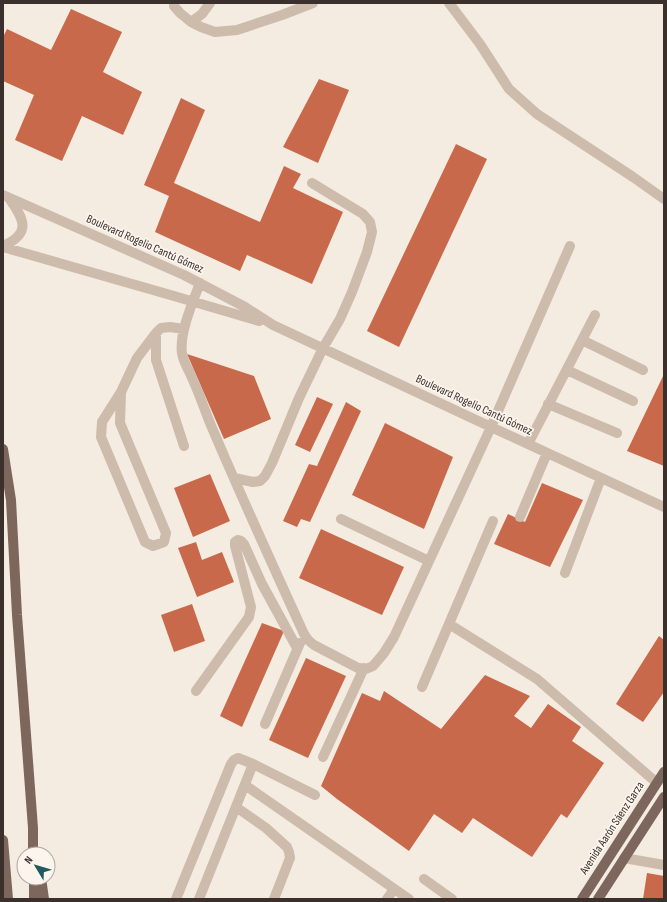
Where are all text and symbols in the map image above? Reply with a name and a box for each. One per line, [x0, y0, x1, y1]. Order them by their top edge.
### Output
street label: Boulevard Rogelio Cantú Gómez [84, 211, 207, 277]
street label: Boulevard Rogelio Cantú Gómez [413, 371, 535, 439]
street label: Avenida Aarón Sáenz Garza [576, 779, 648, 878]
north arrow [16, 846, 56, 886]
text: N [22, 854, 36, 866]

